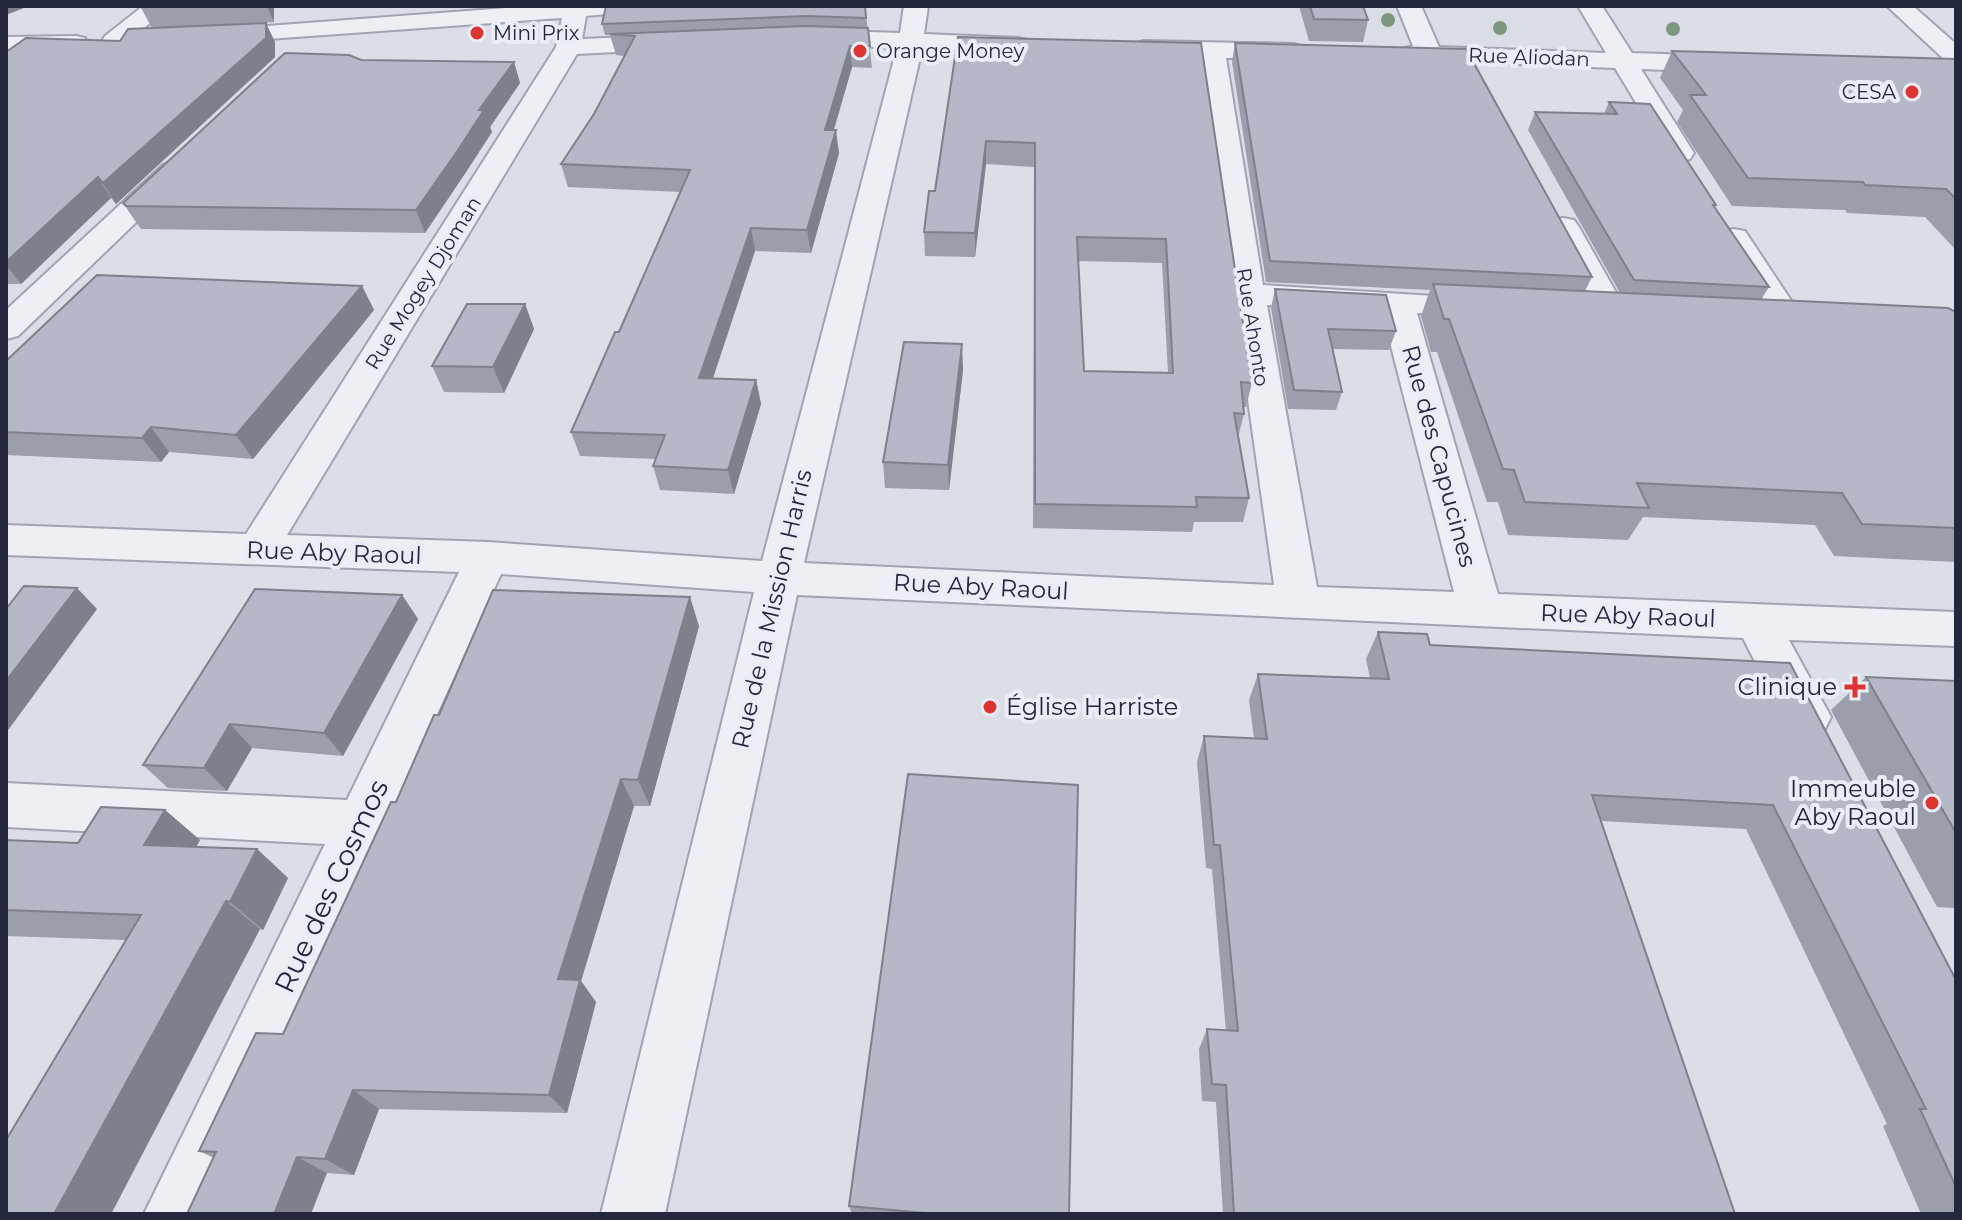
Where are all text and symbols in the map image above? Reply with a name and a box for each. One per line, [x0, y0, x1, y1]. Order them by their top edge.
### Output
place label: Mini Prix [493, 21, 580, 45]
marker: Mini Prix [468, 24, 486, 42]
place label: Orange Money [876, 39, 1024, 63]
marker: Orange Money [851, 42, 869, 60]
street label: Rue Aliodan [1468, 43, 1590, 71]
place label: CESA [1842, 80, 1897, 104]
marker: CESA [1903, 83, 1921, 101]
street label: Rue Mogey Djoman [360, 192, 486, 374]
street label: Rue Ahonto [1232, 266, 1274, 388]
street label: Rue des Capucines [1396, 342, 1483, 570]
street label: Rue de la Mission Harris [725, 466, 818, 751]
street label: Rue Aby Raoul [246, 535, 422, 570]
street label: Rue Aby Raoul [893, 567, 1070, 606]
street label: Rue Aby Raoul [1540, 598, 1716, 633]
place label: Clinique [1737, 672, 1837, 701]
marker: Clinique [1844, 676, 1866, 698]
place label: Église Harriste [1006, 692, 1178, 721]
marker: Église Harriste [981, 698, 999, 716]
street label: Rue des Cosmos [267, 774, 395, 998]
place label: Immeuble Aby Raoul [1790, 774, 1916, 831]
marker: Immeuble Aby Raoul [1923, 794, 1941, 812]

